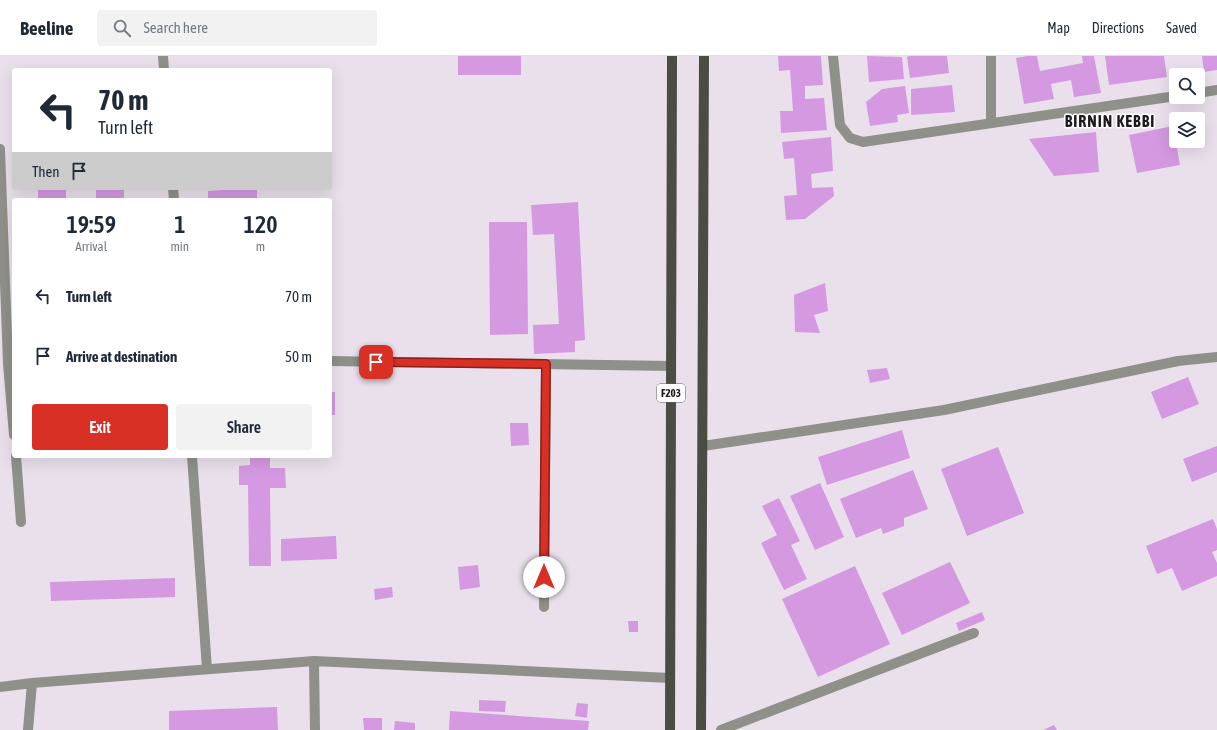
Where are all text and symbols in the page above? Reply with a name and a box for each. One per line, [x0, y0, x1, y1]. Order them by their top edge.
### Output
search box [97, 10, 377, 46]
text: Beeline [20, 17, 73, 39]
icon: search [111, 17, 133, 39]
text: Search here [143, 19, 208, 36]
text: Map [1047, 20, 1070, 36]
text: Directions [1092, 20, 1144, 36]
text: Saved [1166, 20, 1197, 36]
map controls [1169, 68, 1205, 148]
button: search [1169, 68, 1205, 104]
icon: left [32, 84, 84, 136]
text: 70 m [98, 84, 148, 116]
district label: BIRNIN KEBBI [1065, 112, 1155, 130]
button: layers [1169, 112, 1205, 148]
text: Turn left [98, 117, 153, 138]
icon: arrive [68, 160, 90, 182]
text: Then [32, 163, 60, 180]
text: 19:59 [67, 211, 116, 238]
text: 1 [174, 211, 185, 238]
text: 120 [244, 211, 277, 238]
text: Arrival [75, 239, 107, 254]
text: min [170, 239, 189, 254]
text: m [256, 239, 265, 254]
icon: left [32, 285, 54, 307]
text: Turn left [66, 288, 112, 305]
text: 70 m [285, 288, 312, 305]
icon: arrive [32, 345, 54, 367]
pin [359, 345, 393, 379]
text: Arrive at destination [66, 348, 177, 365]
text: 50 m [285, 348, 312, 365]
icon: arrive [365, 351, 387, 373]
road number: F203 [657, 384, 685, 402]
button: Exit [32, 404, 168, 450]
button: Share [176, 404, 312, 450]
position arrow [523, 556, 565, 598]

